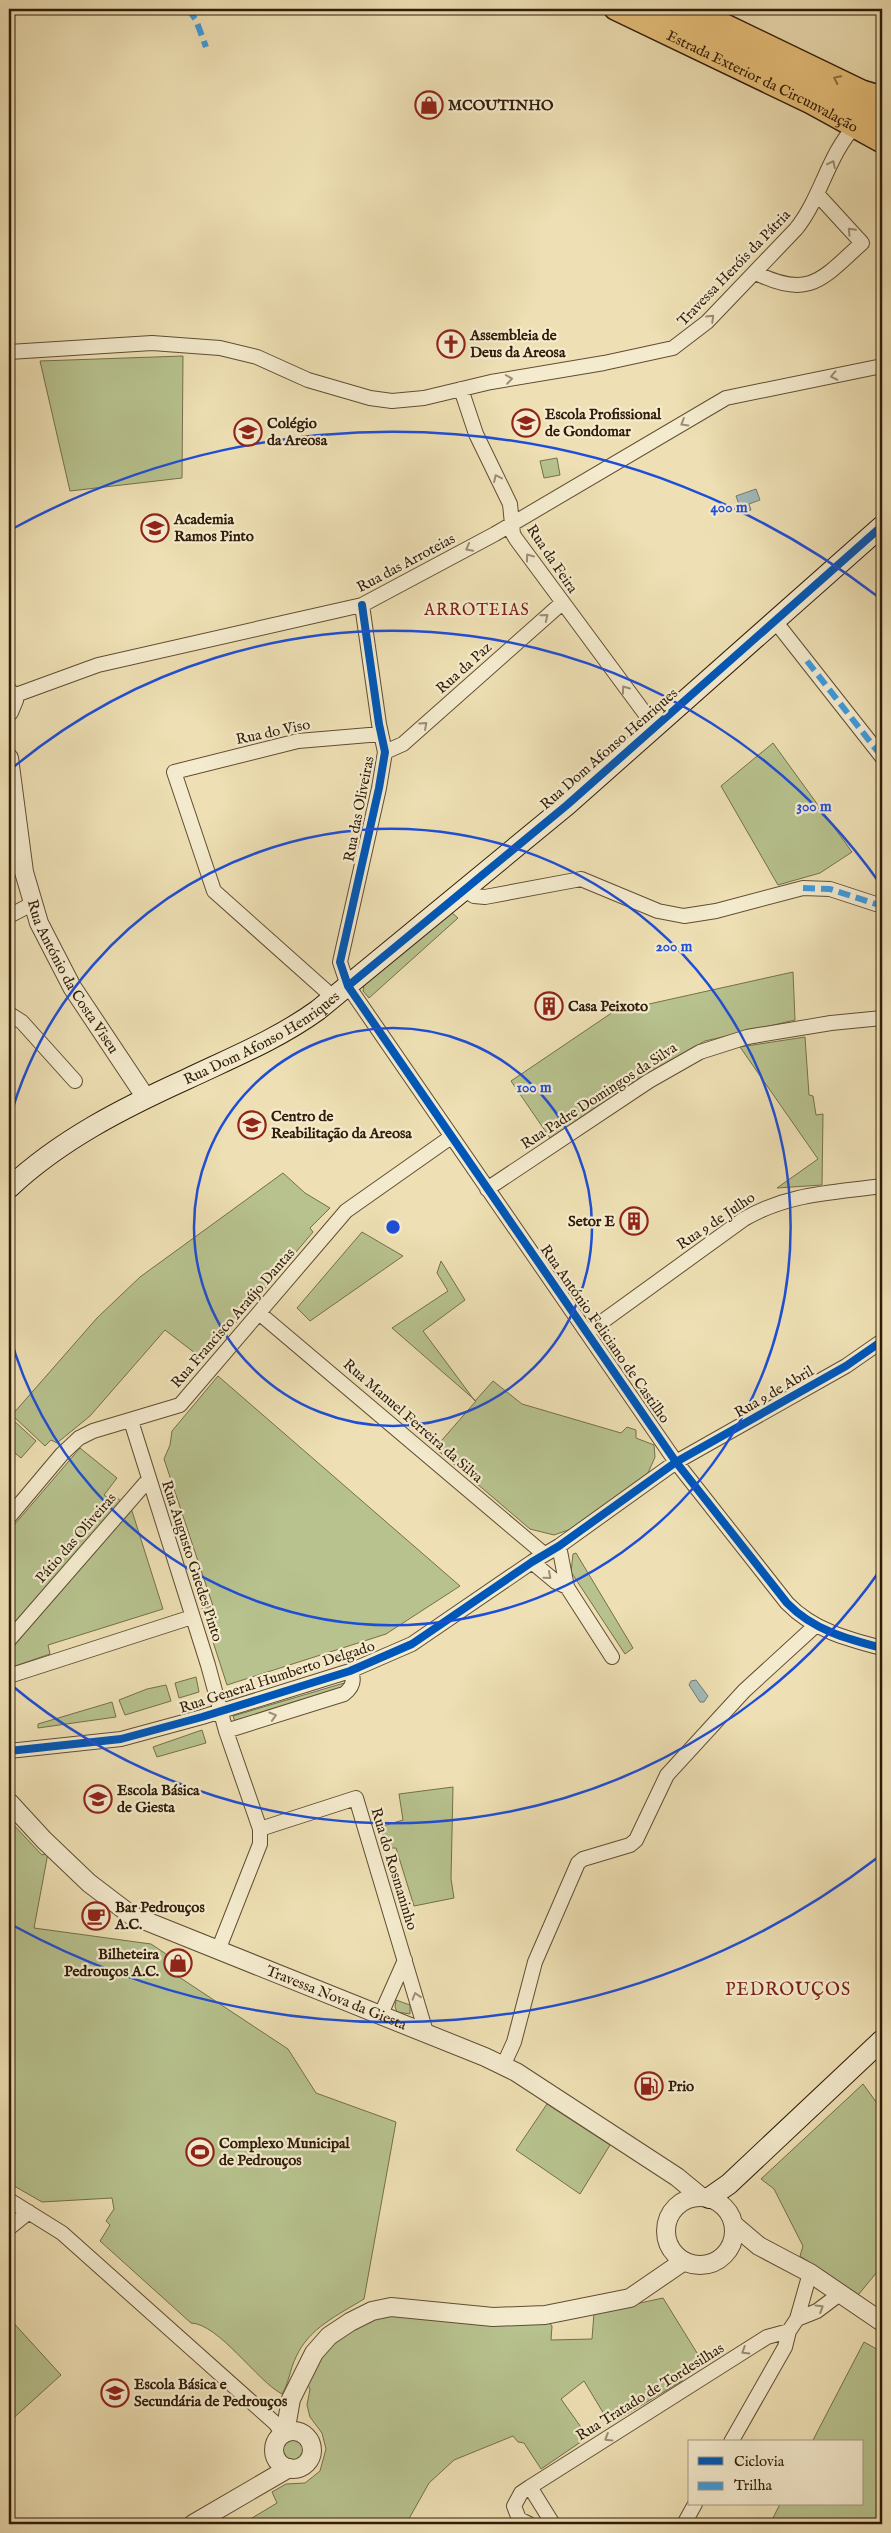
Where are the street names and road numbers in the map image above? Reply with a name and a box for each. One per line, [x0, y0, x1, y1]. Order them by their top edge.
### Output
street label: Estrada Exterior da Circunvalação [663, 26, 861, 137]
street label: Travessa Heróis da Pátria [673, 205, 795, 330]
street label: Rua da Feira [522, 521, 582, 597]
street label: Rua das Arroteias [353, 529, 459, 597]
street label: Rua da Paz [432, 638, 496, 698]
street label: Rua Dom Afonso Henriques [536, 684, 682, 814]
street label: Rua do Viso [234, 715, 312, 749]
street label: Rua das Oliveiras [339, 755, 379, 863]
street label: Rua António da Costa Viseu [23, 897, 123, 1057]
street label: Rua Dom Afonso Henriques [180, 987, 344, 1089]
street label: Rua Padre Domingos da Silva [517, 1038, 681, 1154]
street label: Rua 9 de Julho [673, 1188, 759, 1254]
street label: Rua António Feliciano de Castilho [536, 1241, 674, 1427]
street label: Rua Francisco Araújo Dantas [167, 1244, 299, 1392]
street label: Rua Manuel Ferreira da Silva [339, 1355, 487, 1487]
street label: Rua 9 de Abril [731, 1361, 818, 1422]
street label: Rua Augusto Guedes Pinto [157, 1478, 227, 1644]
street label: Pátio das Oliveiras [32, 1489, 120, 1587]
street label: Rua General Humberto Delgado [177, 1636, 377, 1718]
street label: Rua do Rosmaninho [366, 1805, 422, 1933]
street label: Travessa Nova da Giesta [263, 1961, 410, 2034]
street label: Rua Tratado de Tordesilhas [572, 2339, 728, 2445]

